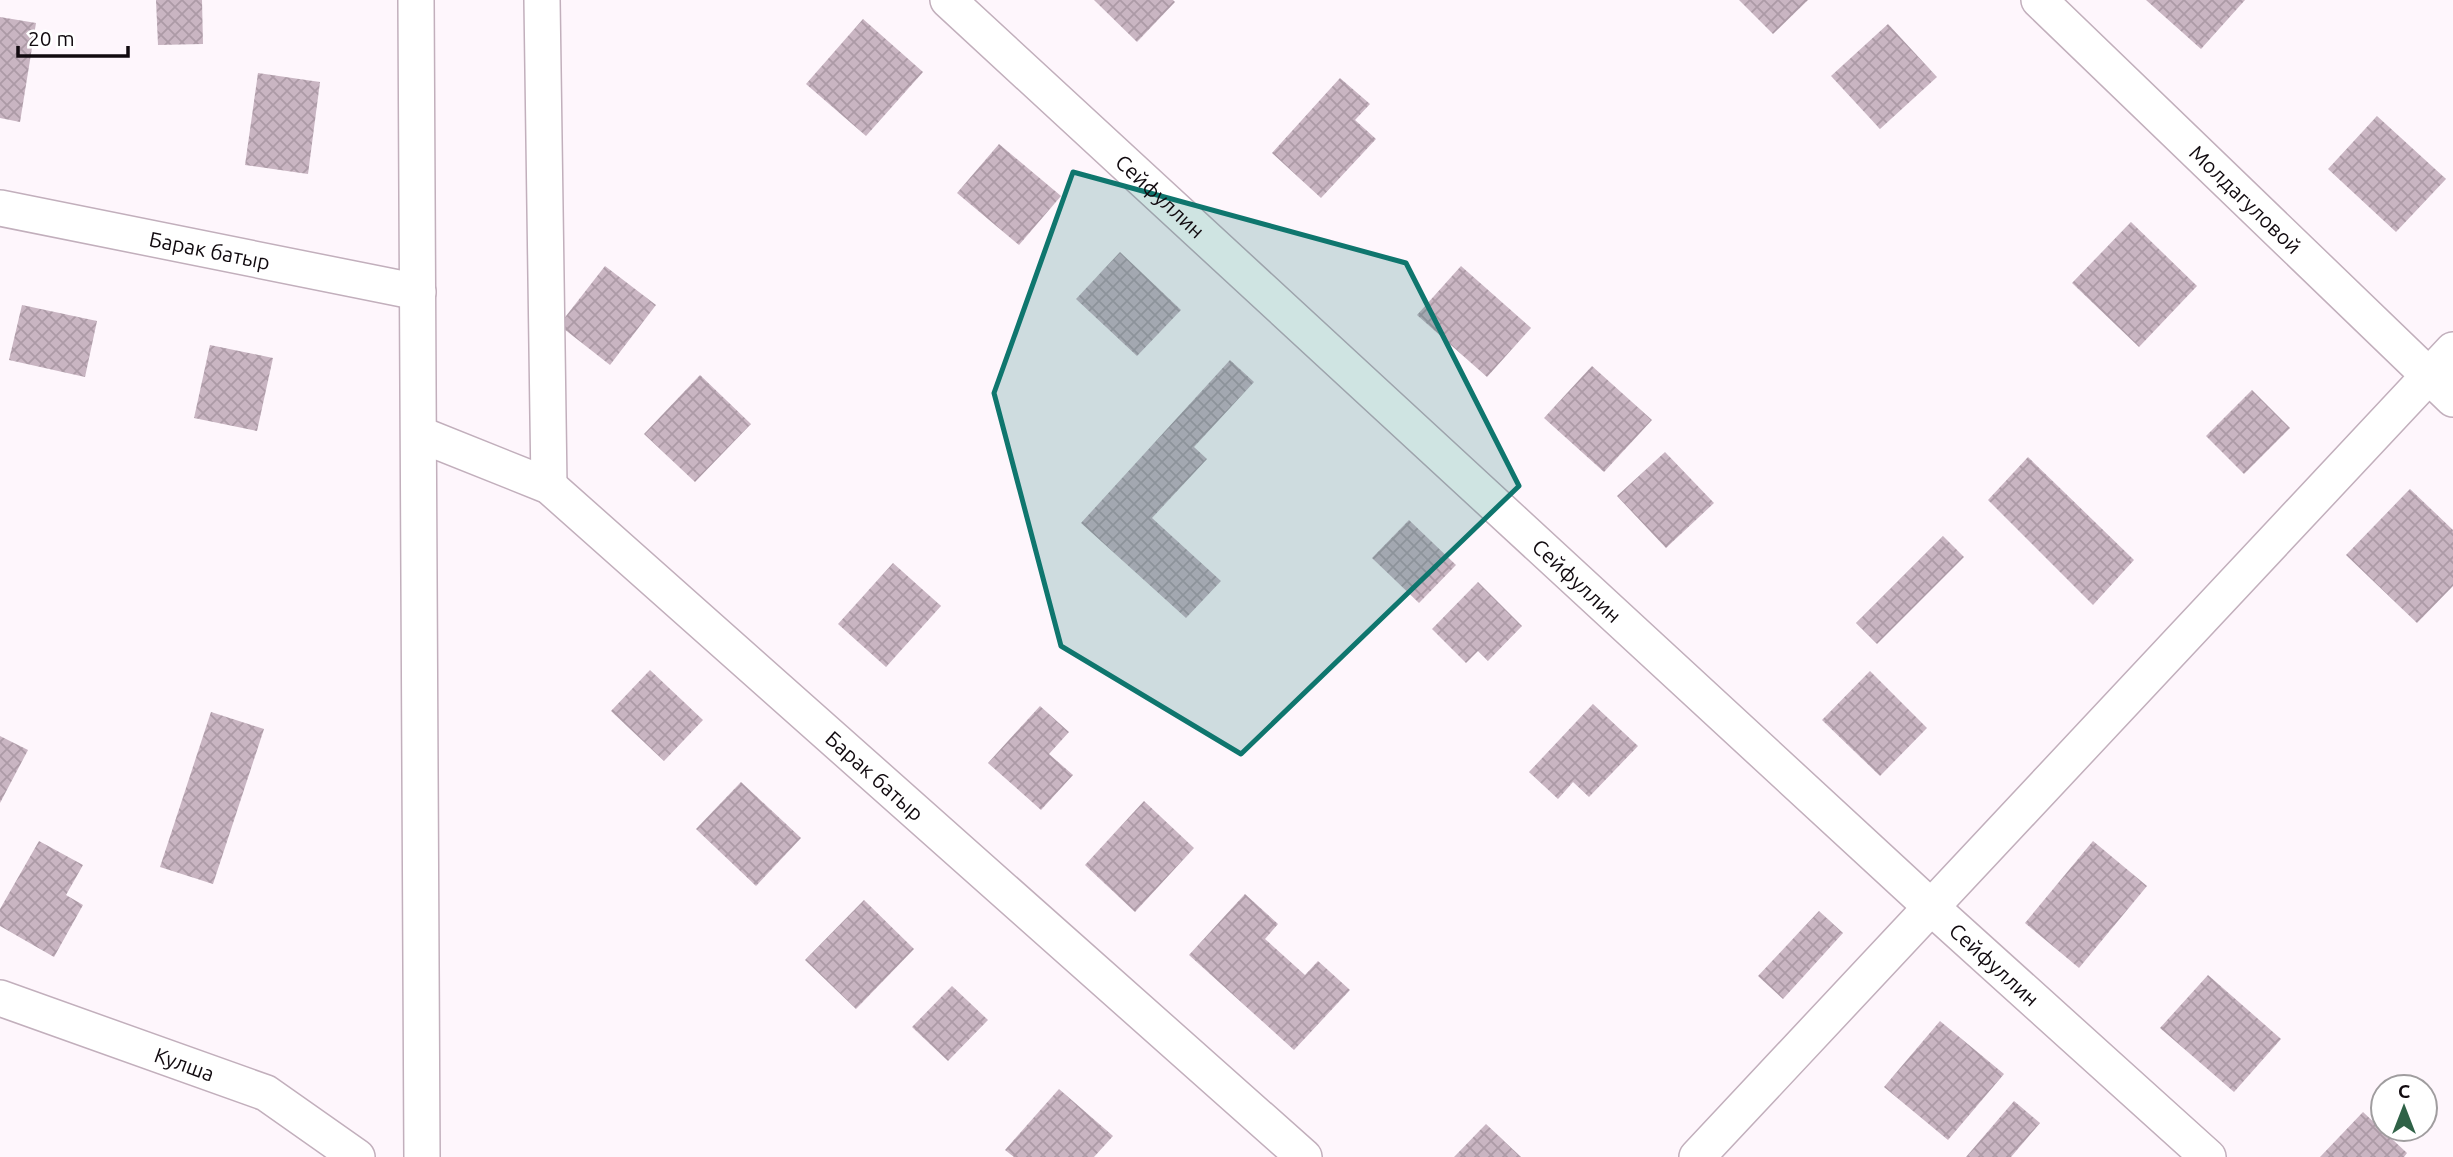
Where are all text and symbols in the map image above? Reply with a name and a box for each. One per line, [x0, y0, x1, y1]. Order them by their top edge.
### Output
scale bar [18, 14, 128, 58]
text: 20 m [28, 26, 75, 50]
street label: Молдагуловой [2185, 140, 2306, 258]
street label: Сейфуллин [1111, 149, 1210, 243]
street label: Барак батыр [147, 226, 272, 274]
street label: Сейфуллин [1528, 534, 1626, 627]
street label: Барак батыр [821, 726, 929, 825]
street label: Сейфуллин [1945, 918, 2044, 1011]
street label: Кулша [151, 1042, 218, 1086]
north arrow [2369, 1073, 2439, 1143]
text: С [2398, 1080, 2410, 1102]

